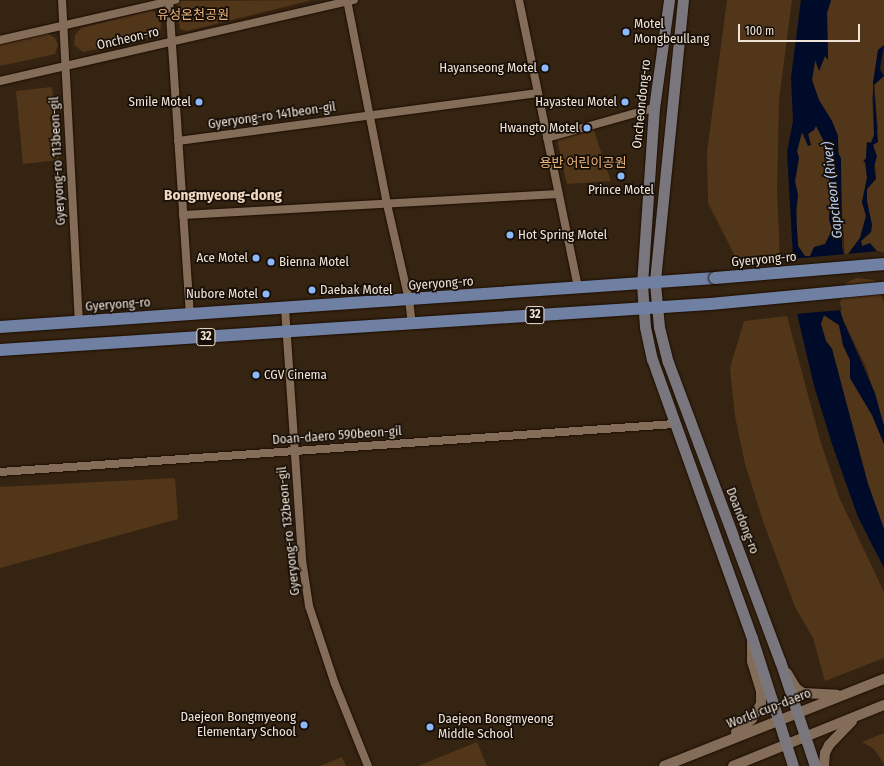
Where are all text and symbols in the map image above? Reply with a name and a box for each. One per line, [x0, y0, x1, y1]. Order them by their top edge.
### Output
park label: 유성온천공원 [157, 7, 229, 23]
scale bar [740, 16, 862, 42]
place label: Motel Mongbeullang [634, 17, 709, 48]
street label: Oncheon-ro [95, 24, 161, 54]
text: 100 m [745, 24, 774, 38]
marker: Motel Mongbeullang [621, 27, 631, 37]
street label: Oncheondong-ro [630, 58, 654, 150]
place label: Hayanseong Motel [439, 60, 537, 76]
marker: Hayanseong Motel [540, 63, 550, 73]
place label: Smile Motel [128, 94, 191, 110]
place label: Hayasteu Motel [535, 94, 617, 110]
street label: Gyeryong-ro 113beon-gil [47, 96, 69, 226]
marker: Smile Motel [194, 97, 204, 107]
marker: Hayasteu Motel [620, 97, 630, 107]
street label: Gyeryong-ro 141beon-gil [207, 99, 337, 133]
place label: Hwangto Motel [500, 120, 579, 136]
marker: Hwangto Motel [582, 123, 592, 133]
water label: Gapcheon (River) [820, 141, 846, 239]
park label: 용반 어린이공원 [540, 155, 626, 171]
marker: Prince Motel [616, 171, 626, 181]
place label: Prince Motel [588, 182, 654, 198]
district label: Bongmyeong-dong [164, 187, 282, 205]
place label: Hot Spring Motel [518, 227, 607, 243]
marker: Hot Spring Motel [505, 230, 515, 240]
street label: Gyeryong-ro [731, 249, 797, 271]
place label: Ace Motel [196, 250, 248, 266]
marker: Ace Motel [251, 253, 261, 263]
place label: Bienna Motel [279, 254, 349, 270]
marker: Bienna Motel [266, 257, 276, 267]
street label: Gyeryong-ro [408, 274, 474, 294]
place label: Daebak Motel [320, 282, 392, 298]
marker: Daebak Motel [307, 285, 317, 295]
place label: Nubore Motel [186, 286, 258, 302]
marker: Nubore Motel [261, 289, 271, 299]
street label: Gyeryong-ro [85, 295, 151, 315]
road number: 32 [525, 305, 545, 325]
road number: 32 [196, 327, 216, 347]
place label: CGV Cinema [264, 367, 327, 383]
marker: CGV Cinema [251, 370, 261, 380]
street label: Doan-daero 590beon-gil [272, 424, 402, 448]
street label: Gyeryong-ro 132beon-gil [274, 466, 304, 596]
street label: Doandong-ro [722, 486, 762, 556]
street label: World cup-daero [725, 686, 813, 732]
place label: Daejeon Bongmyeong Elementary School [181, 710, 296, 741]
place label: Daejeon Bongmyeong Middle School [438, 712, 553, 743]
marker: Daejeon Bongmyeong Elementary School [299, 720, 309, 730]
marker: Daejeon Bongmyeong Middle School [425, 722, 435, 732]

